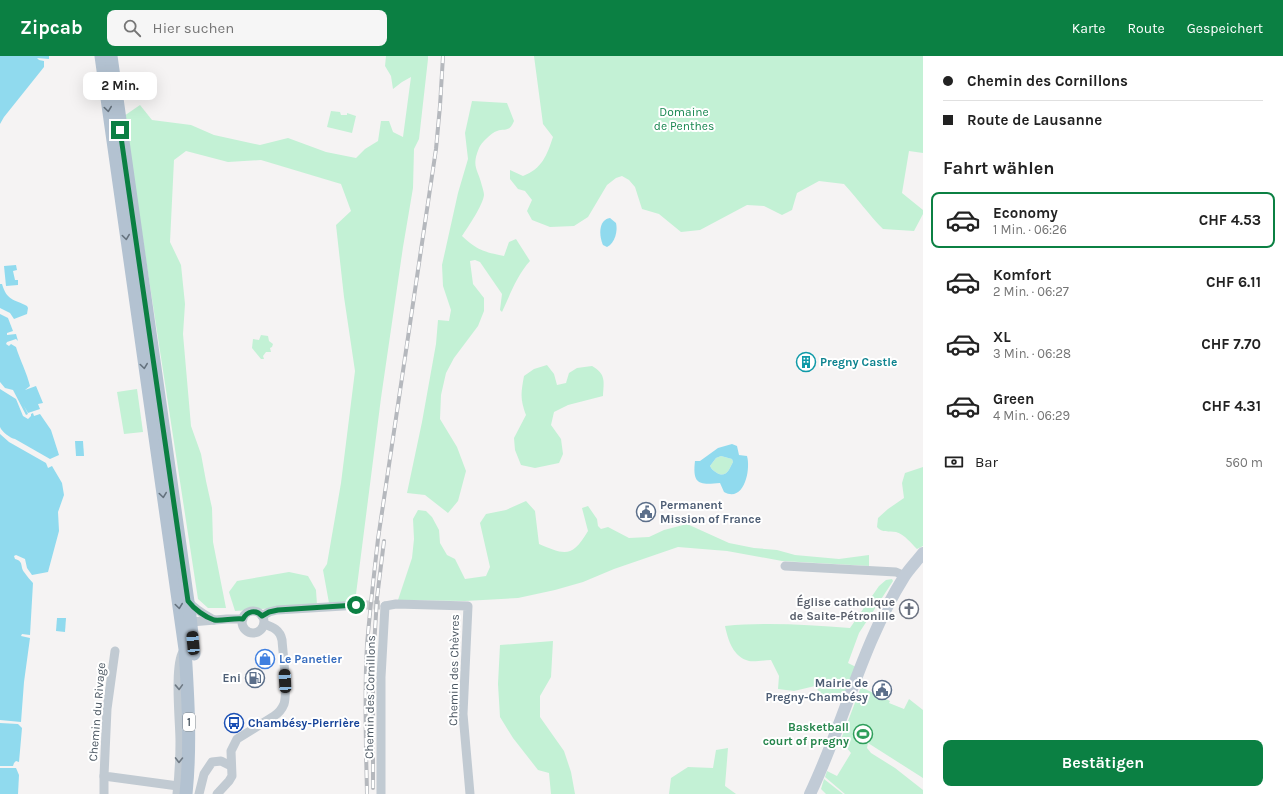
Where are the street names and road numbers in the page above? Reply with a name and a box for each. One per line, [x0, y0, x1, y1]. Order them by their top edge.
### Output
street label: Chemin des Chèvres [446, 614, 462, 726]
street label: Chemin des Cornillons [362, 635, 378, 759]
street label: Chemin du Rivage [86, 662, 108, 762]
road number: 1 [183, 713, 195, 731]

